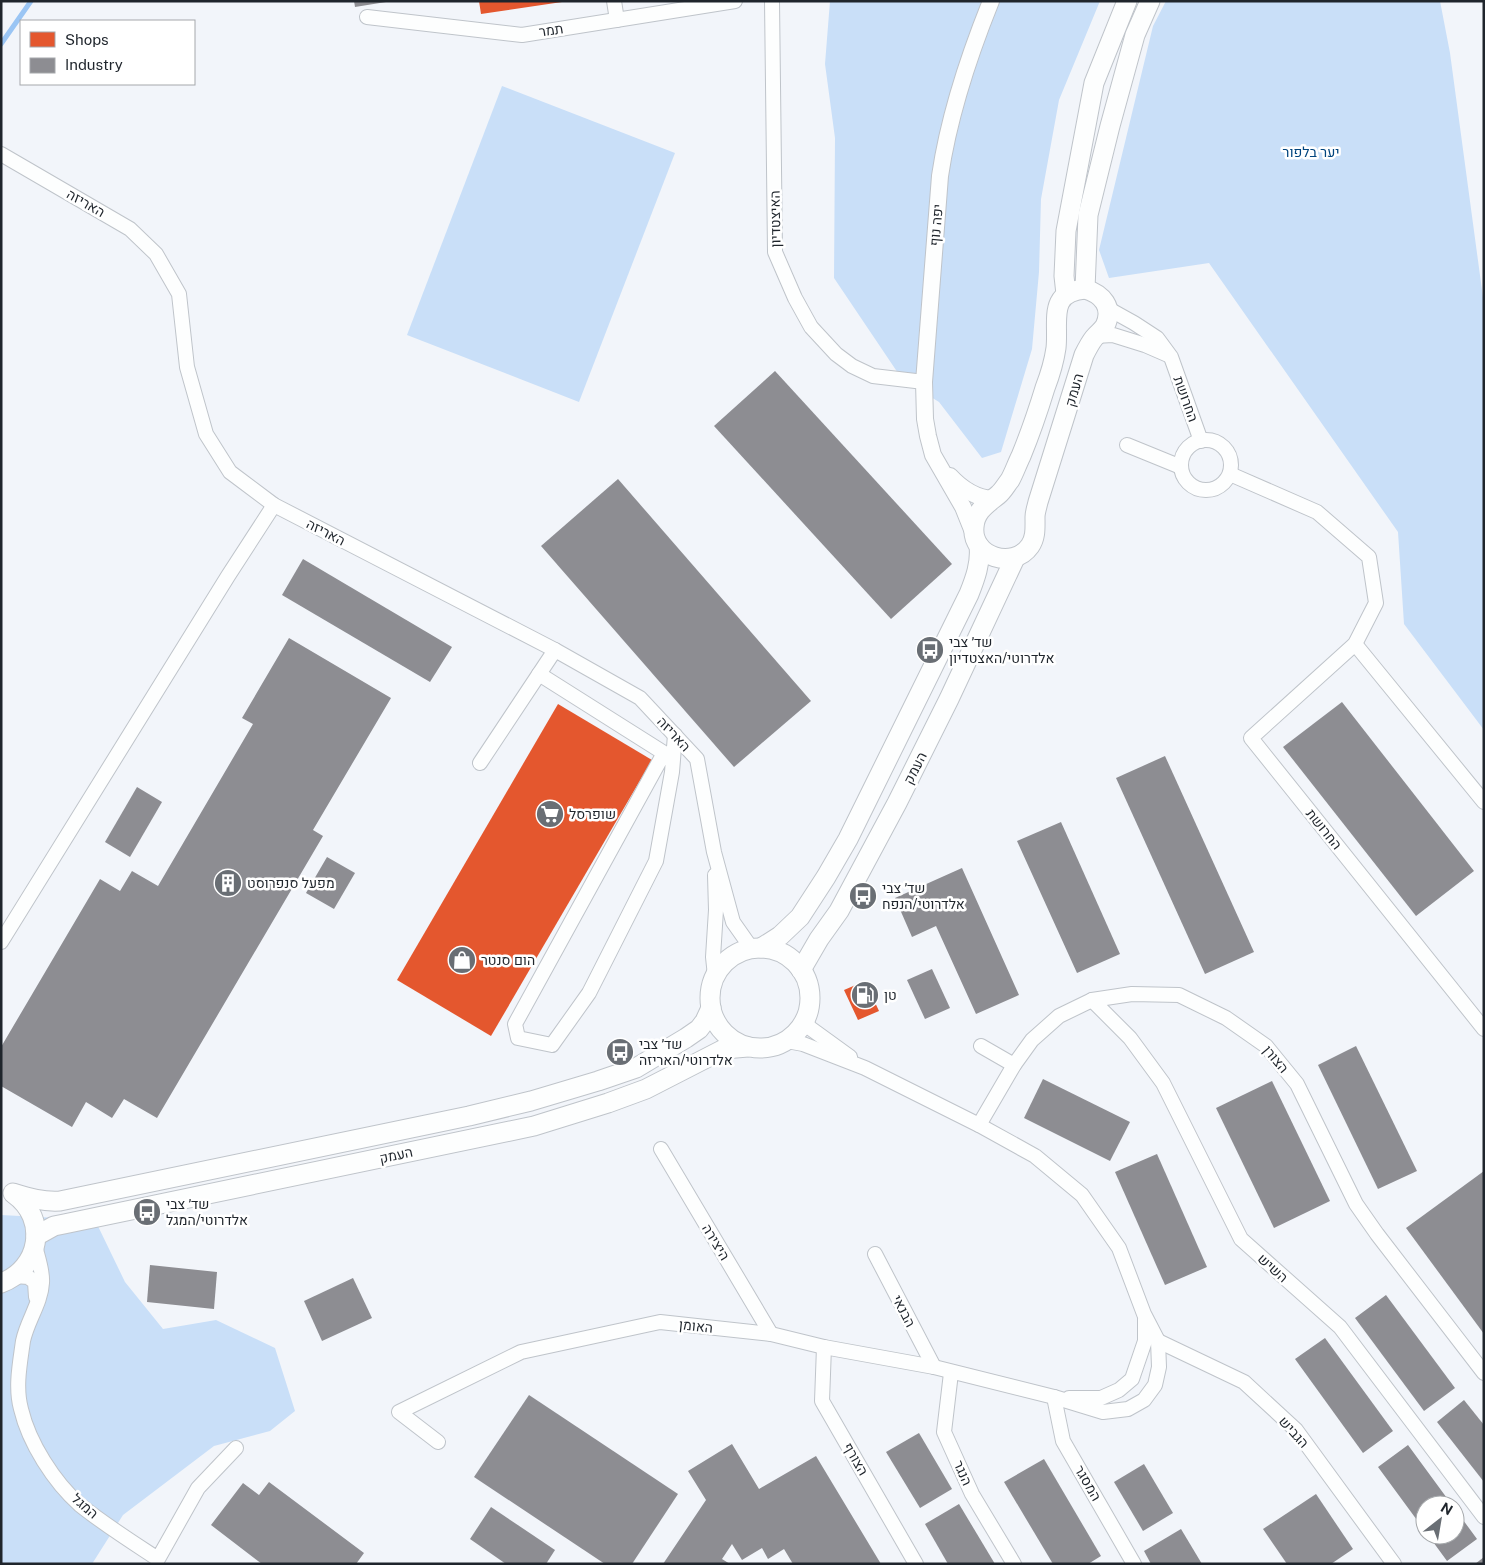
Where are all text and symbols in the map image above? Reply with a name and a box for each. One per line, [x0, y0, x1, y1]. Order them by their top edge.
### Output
legend [20, 20, 195, 85]
street label: תמר [538, 20, 564, 40]
text: Shops [65, 31, 109, 48]
text: Industry [65, 56, 123, 73]
park label: יער בלפור [1283, 144, 1339, 160]
street label: האריזה [64, 186, 108, 220]
street label: האיצטדיון [767, 190, 783, 248]
street label: יפה נוף [926, 203, 946, 247]
street label: העמק [1062, 371, 1086, 409]
street label: החרושת [1170, 374, 1202, 424]
street label: האריזה [304, 515, 348, 549]
place label: שד׳ צבי אלדרוטי/האצטדיון [949, 634, 1054, 666]
bus stop icon: שד׳ צבי אלדרוטי/האצטדיון [915, 635, 945, 665]
street label: האריזה [654, 713, 694, 755]
street label: העמק [900, 749, 930, 787]
supermarket icon: שופרסל [535, 799, 565, 829]
street label: החרושת [1303, 805, 1345, 853]
place label: שופרסל [569, 806, 616, 822]
building icon: מפעל סנפרוסט [213, 868, 243, 898]
place label: מפעל סנפרוסט [247, 875, 335, 891]
place label: שד׳ צבי אלדרוטי/הנפח [882, 880, 965, 912]
bus stop icon: שד׳ צבי אלדרוטי/הנפח [848, 881, 878, 911]
shop icon: הום סנטר [447, 945, 477, 975]
place label: הום סנטר [481, 952, 535, 968]
fuel station icon: טן [850, 980, 880, 1010]
place label: טן [884, 987, 897, 1003]
place label: שד׳ צבי אלדרוטי/האריזה [639, 1036, 733, 1068]
bus stop icon: שד׳ צבי אלדרוטי/האריזה [605, 1037, 635, 1067]
street label: הצורן [1260, 1042, 1292, 1076]
street label: העמק [378, 1144, 414, 1166]
place label: שד׳ צבי אלדרוטי/המגל [166, 1196, 248, 1228]
bus stop icon: שד׳ צבי אלדרוטי/המגל [132, 1197, 162, 1227]
street label: היצירה [699, 1221, 733, 1263]
street label: השיש [1255, 1250, 1291, 1286]
street label: הבנאי [889, 1292, 919, 1330]
street label: האומן [678, 1316, 714, 1336]
street label: הגביש [1276, 1413, 1312, 1451]
street label: הצורף [840, 1440, 872, 1478]
street label: הנגר [950, 1458, 976, 1488]
street label: המסגר [1071, 1462, 1105, 1504]
street label: המגל [69, 1490, 101, 1522]
north arrow [1415, 1495, 1465, 1545]
text: N [1438, 1499, 1456, 1519]

